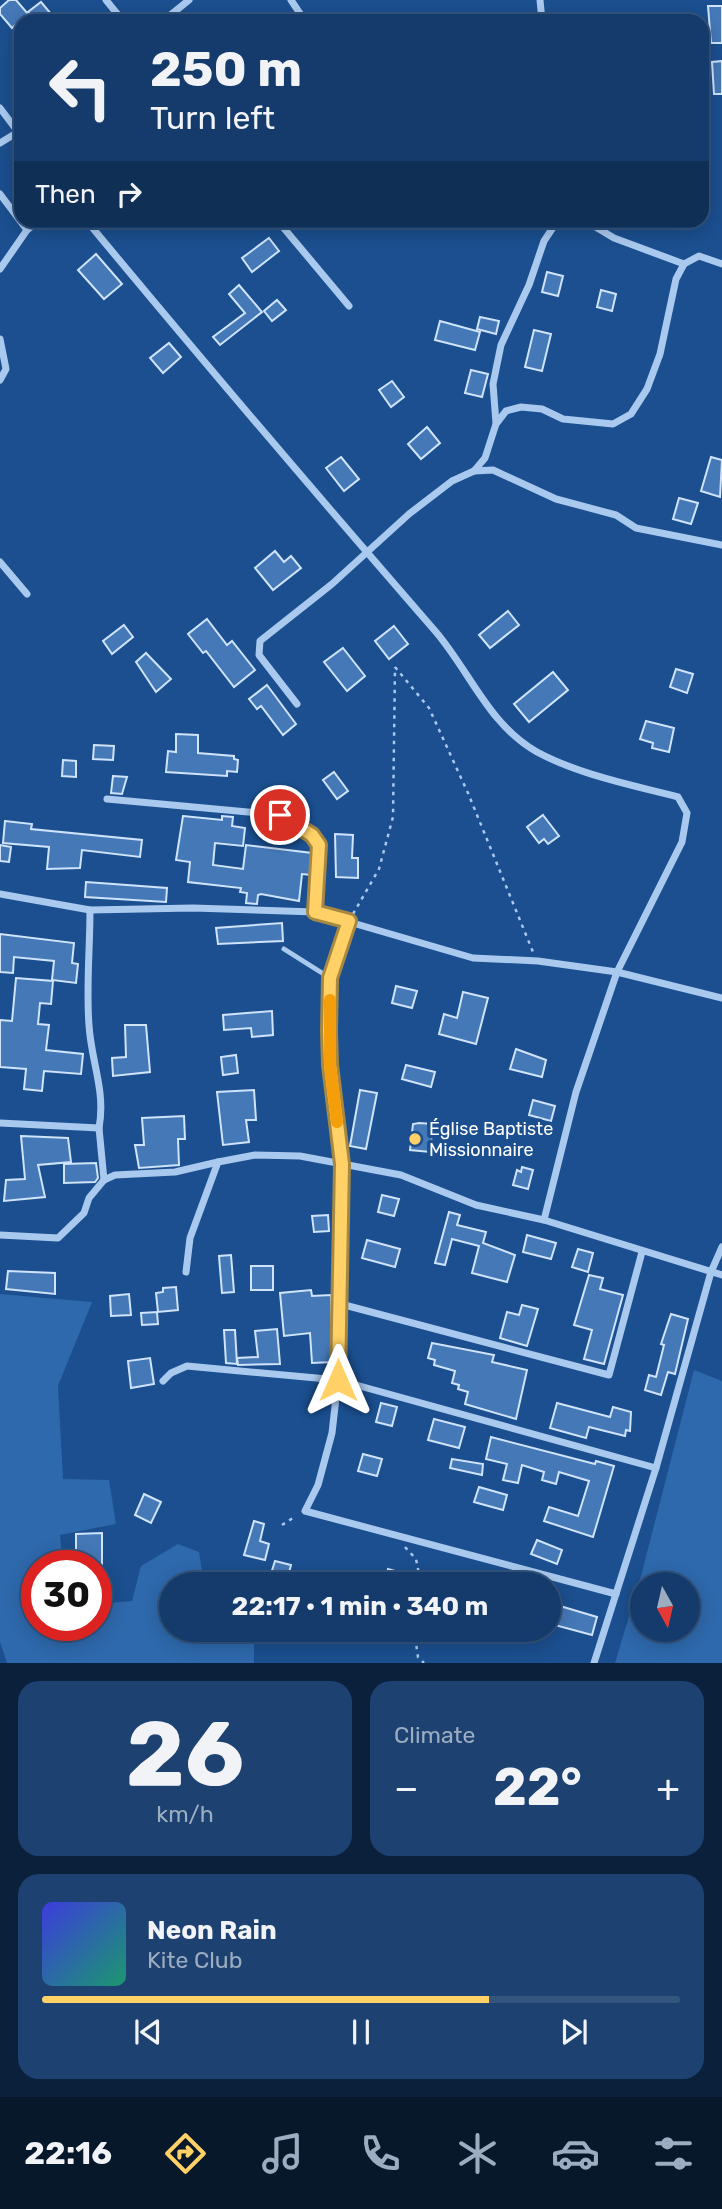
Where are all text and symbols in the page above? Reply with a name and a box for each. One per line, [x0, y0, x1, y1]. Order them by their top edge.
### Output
text: 250 m [150, 40, 302, 98]
icon: left [35, 42, 126, 133]
text: Turn left [150, 99, 275, 137]
icon: right [110, 175, 148, 213]
text: Then [35, 179, 96, 210]
pin [250, 785, 310, 845]
icon: arrive [261, 796, 299, 834]
place label: Église Baptiste Missionnaire [429, 1118, 553, 1161]
marker: Église Baptiste Missionnaire [407, 1131, 423, 1147]
position arrow [301, 1343, 375, 1417]
speed limit sign: 30 [21, 1550, 112, 1641]
north arrow [630, 1572, 700, 1642]
map controls [630, 1572, 700, 1642]
text: 22:17 · 1 min · 340 m [232, 1591, 488, 1622]
text: 26 [126, 1700, 244, 1808]
text: Climate [394, 1721, 475, 1749]
text: 22° [493, 1756, 582, 1818]
text: − [394, 1765, 419, 1811]
text: + [656, 1765, 680, 1811]
text: km/h [156, 1800, 214, 1828]
text: Neon Rain [147, 1915, 277, 1946]
text: Kite Club [147, 1946, 242, 1974]
icon: previous [129, 2013, 167, 2051]
icon: pause [342, 2013, 380, 2051]
icon: next [555, 2013, 593, 2051]
icon: directions [161, 2129, 210, 2178]
icon: music [258, 2129, 307, 2178]
icon: phone [356, 2129, 405, 2178]
icon: climate [453, 2129, 502, 2178]
icon: car [551, 2129, 600, 2178]
icon: filters [649, 2129, 698, 2178]
text: 22:16 [24, 2134, 112, 2172]

